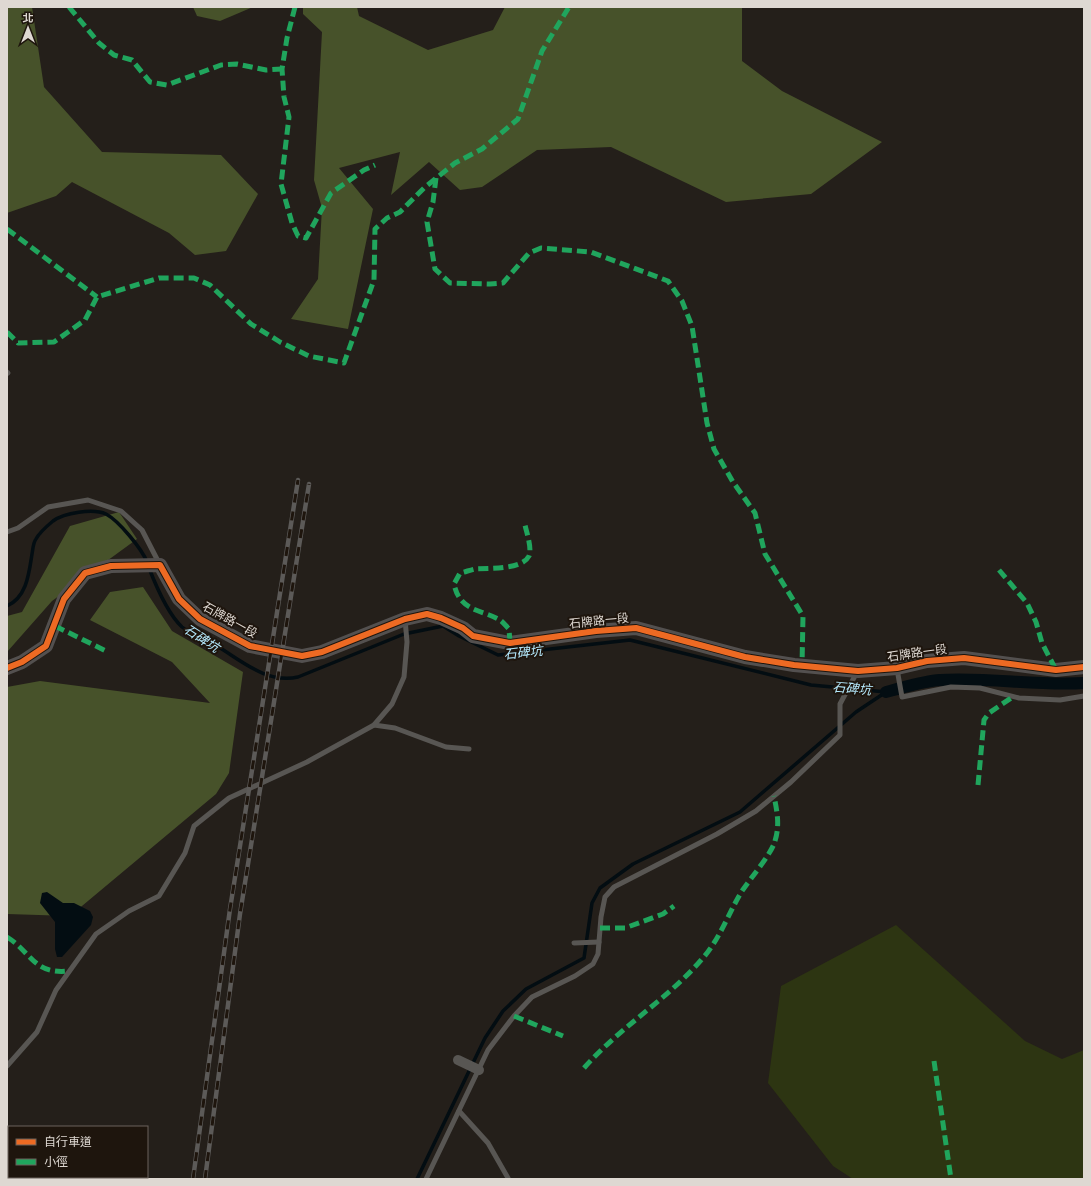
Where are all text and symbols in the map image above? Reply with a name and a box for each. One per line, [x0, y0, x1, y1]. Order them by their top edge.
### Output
north arrow [8, 8, 48, 48]
text: 北 [23, 11, 34, 25]
street label: 石牌路一段 [200, 598, 260, 641]
street label: 石牌路一段 [568, 610, 630, 631]
water label: 石碑坑 [181, 621, 224, 657]
street label: 石牌路一段 [886, 641, 948, 664]
water label: 石碑坑 [503, 642, 545, 663]
water label: 石碑坑 [832, 678, 874, 699]
legend [8, 1126, 148, 1178]
text: 自行車道 [44, 1134, 92, 1149]
text: 小徑 [44, 1154, 68, 1169]

